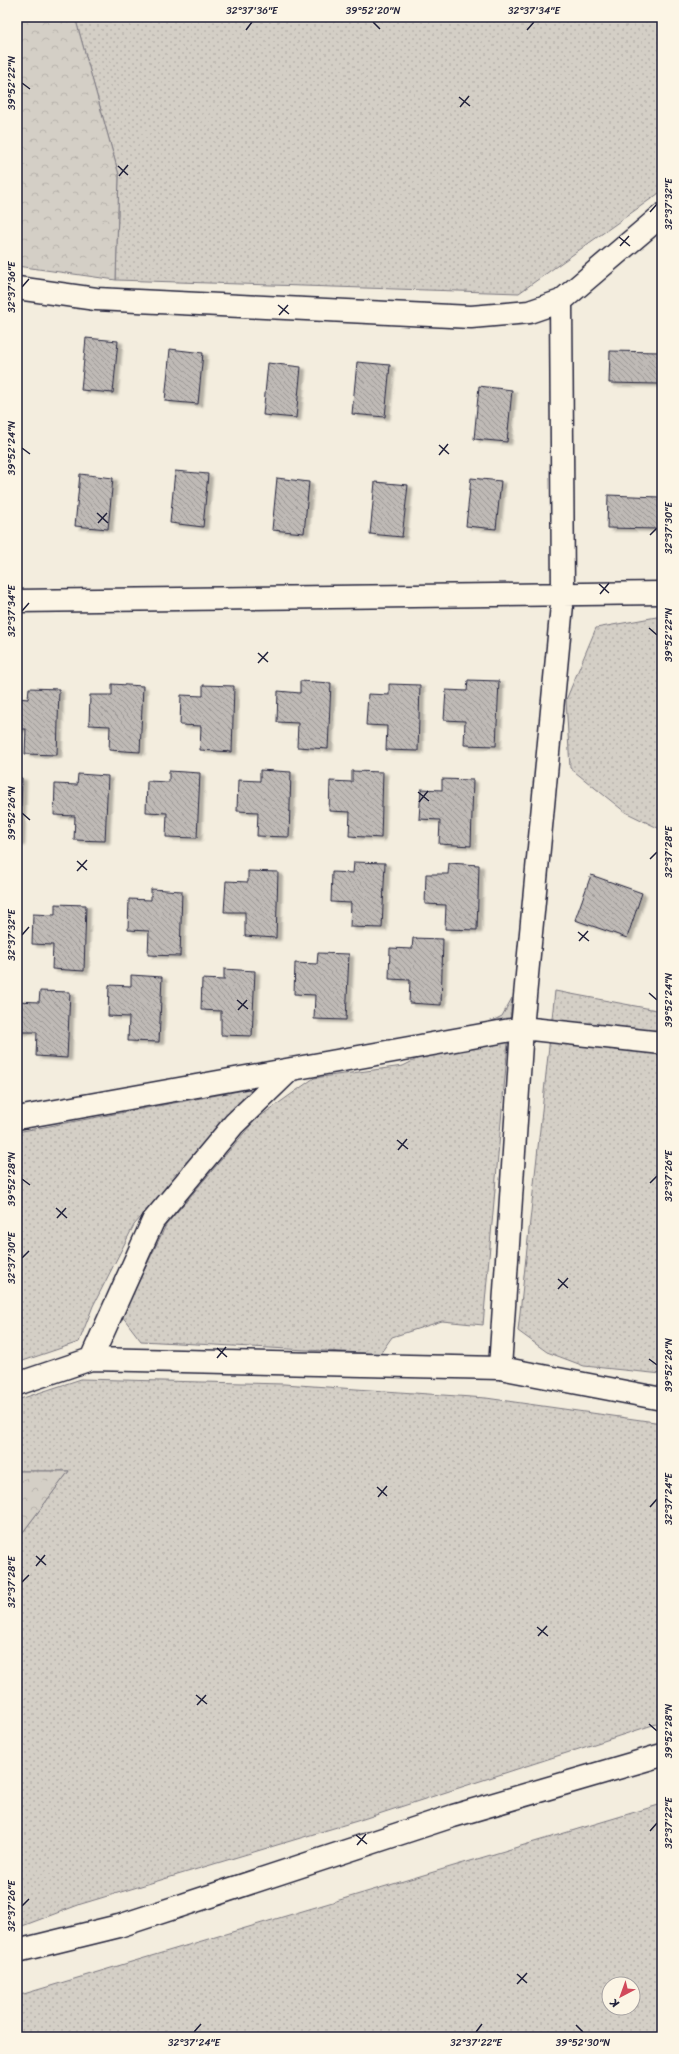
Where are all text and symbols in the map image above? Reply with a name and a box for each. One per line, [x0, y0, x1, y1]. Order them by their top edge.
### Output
text: 32°37'36"E [226, 2, 279, 20]
text: 39°52'20"N [346, 2, 400, 20]
text: 32°37'34"E [508, 2, 561, 20]
text: 39°52'22"N [3, 56, 21, 110]
text: 32°37'32"E [660, 177, 678, 230]
text: 32°37'36"E [3, 260, 21, 313]
text: 39°52'24"N [3, 421, 21, 475]
text: 32°37'30"E [660, 501, 678, 554]
text: 32°37'34"E [3, 584, 21, 637]
text: 39°52'22"N [660, 608, 678, 662]
text: 39°52'26"N [3, 786, 21, 840]
text: 32°37'28"E [660, 825, 678, 878]
text: 32°37'32"E [3, 908, 21, 961]
text: 39°52'24"N [660, 973, 678, 1027]
text: 32°37'26"E [660, 1149, 678, 1202]
text: 39°52'28"N [3, 1152, 21, 1206]
text: 32°37'30"E [3, 1231, 21, 1284]
text: 39°52'26"N [660, 1338, 678, 1392]
text: 32°37'24"E [660, 1471, 678, 1525]
text: 32°37'28"E [3, 1555, 21, 1608]
text: 39°52'28"N [660, 1704, 678, 1758]
text: 32°37'22"E [660, 1796, 678, 1849]
text: 32°37'26"E [3, 1879, 21, 1932]
north arrow [601, 1976, 641, 2016]
text: K [605, 1993, 624, 2013]
text: 32°37'24"E [168, 2034, 222, 2052]
text: 32°37'22"E [450, 2034, 503, 2052]
text: 39°52'30"N [556, 2034, 610, 2052]

